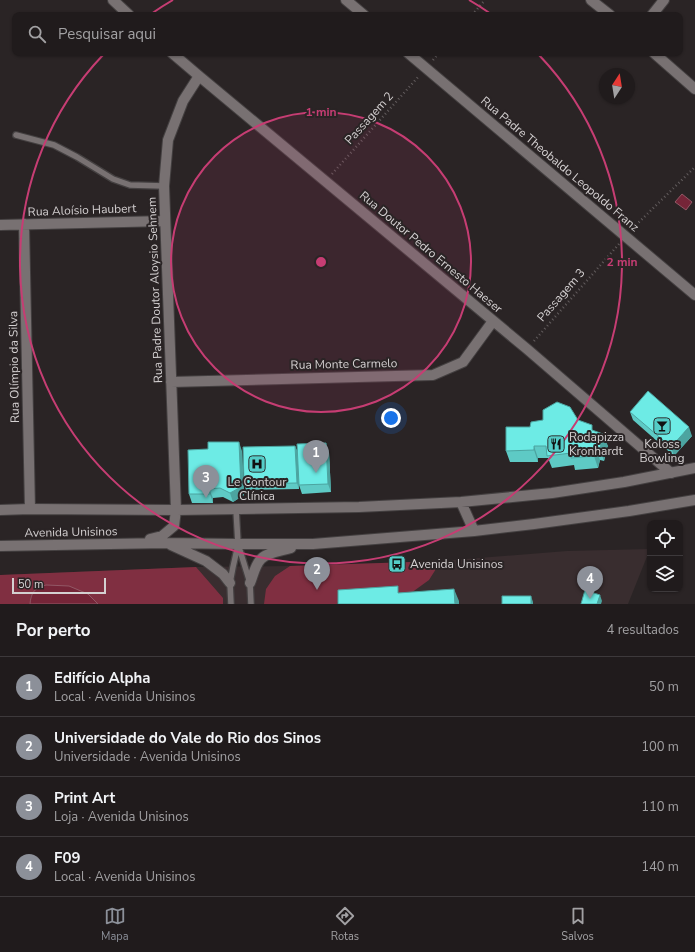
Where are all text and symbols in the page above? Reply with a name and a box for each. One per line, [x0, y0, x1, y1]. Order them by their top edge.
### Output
search box [12, 12, 683, 56]
icon: search [26, 23, 48, 45]
text: Pesquisar aqui [58, 24, 156, 44]
north arrow [599, 68, 635, 104]
street label: Passagem 2 [341, 88, 397, 148]
street label: Rua Padre Theobaldo Leopoldo Franz [477, 93, 643, 235]
text: 1 min [305, 104, 337, 120]
street label: Rua Doutor Pedro Ernesto Haeser [356, 187, 506, 317]
street label: Rua Padre Doutor Aloysio Sehnem [144, 197, 166, 383]
street label: Rua Aloísio Haubert [27, 200, 137, 220]
text: 2 min [606, 254, 638, 270]
centre of rings [314, 255, 328, 269]
street label: Passagem 3 [533, 265, 589, 325]
street label: Rua Olímpio da Silva [5, 311, 23, 423]
street label: Rua Monte Carmelo [290, 355, 398, 373]
your location [381, 408, 401, 428]
bar icon: Koloss Bowling [652, 416, 672, 436]
place label: Rodapizza Kronhardt [569, 429, 624, 459]
restaurant icon: Rodapizza Kronhardt [546, 434, 566, 454]
place label: Koloss Bowling [640, 436, 684, 466]
pin: 1 [303, 440, 329, 473]
hospital icon: Le Contour Clínica [247, 454, 267, 474]
pin: 3 [193, 465, 219, 498]
place label: Le Contour Clínica [228, 474, 287, 504]
map controls [647, 520, 683, 592]
button: locate [647, 520, 683, 556]
street label: Avenida Unisinos [24, 523, 118, 541]
bus stop icon: Avenida Unisinos [387, 554, 407, 574]
place label: Avenida Unisinos [410, 556, 503, 572]
button: layers [647, 556, 683, 592]
pin: 2 [304, 557, 330, 590]
pin: 4 [577, 566, 603, 599]
scale bar [12, 576, 106, 595]
text: 50 m [18, 577, 43, 592]
text: Por perto [16, 619, 91, 642]
text: 4 resultados [607, 621, 679, 639]
text: Edifício Alpha [54, 668, 151, 688]
text: 1 [25, 678, 33, 696]
text: 50 m [649, 678, 679, 696]
text: Local · Avenida Unisinos [54, 688, 195, 706]
text: Universidade do Vale do Rio dos Sinos [54, 728, 321, 748]
text: 2 [25, 738, 33, 756]
text: 100 m [641, 738, 679, 756]
text: Universidade · Avenida Unisinos [54, 748, 241, 766]
text: Print Art [54, 788, 115, 808]
text: 3 [25, 798, 33, 816]
text: 110 m [641, 798, 679, 816]
text: Loja · Avenida Unisinos [54, 808, 189, 826]
text: F09 [54, 848, 80, 868]
text: 4 [25, 858, 33, 876]
text: 140 m [641, 858, 679, 876]
text: Local · Avenida Unisinos [54, 868, 195, 886]
tab: Mapa [101, 905, 129, 944]
tab: Rotas [331, 905, 359, 944]
tab: Salvos [561, 905, 594, 944]

